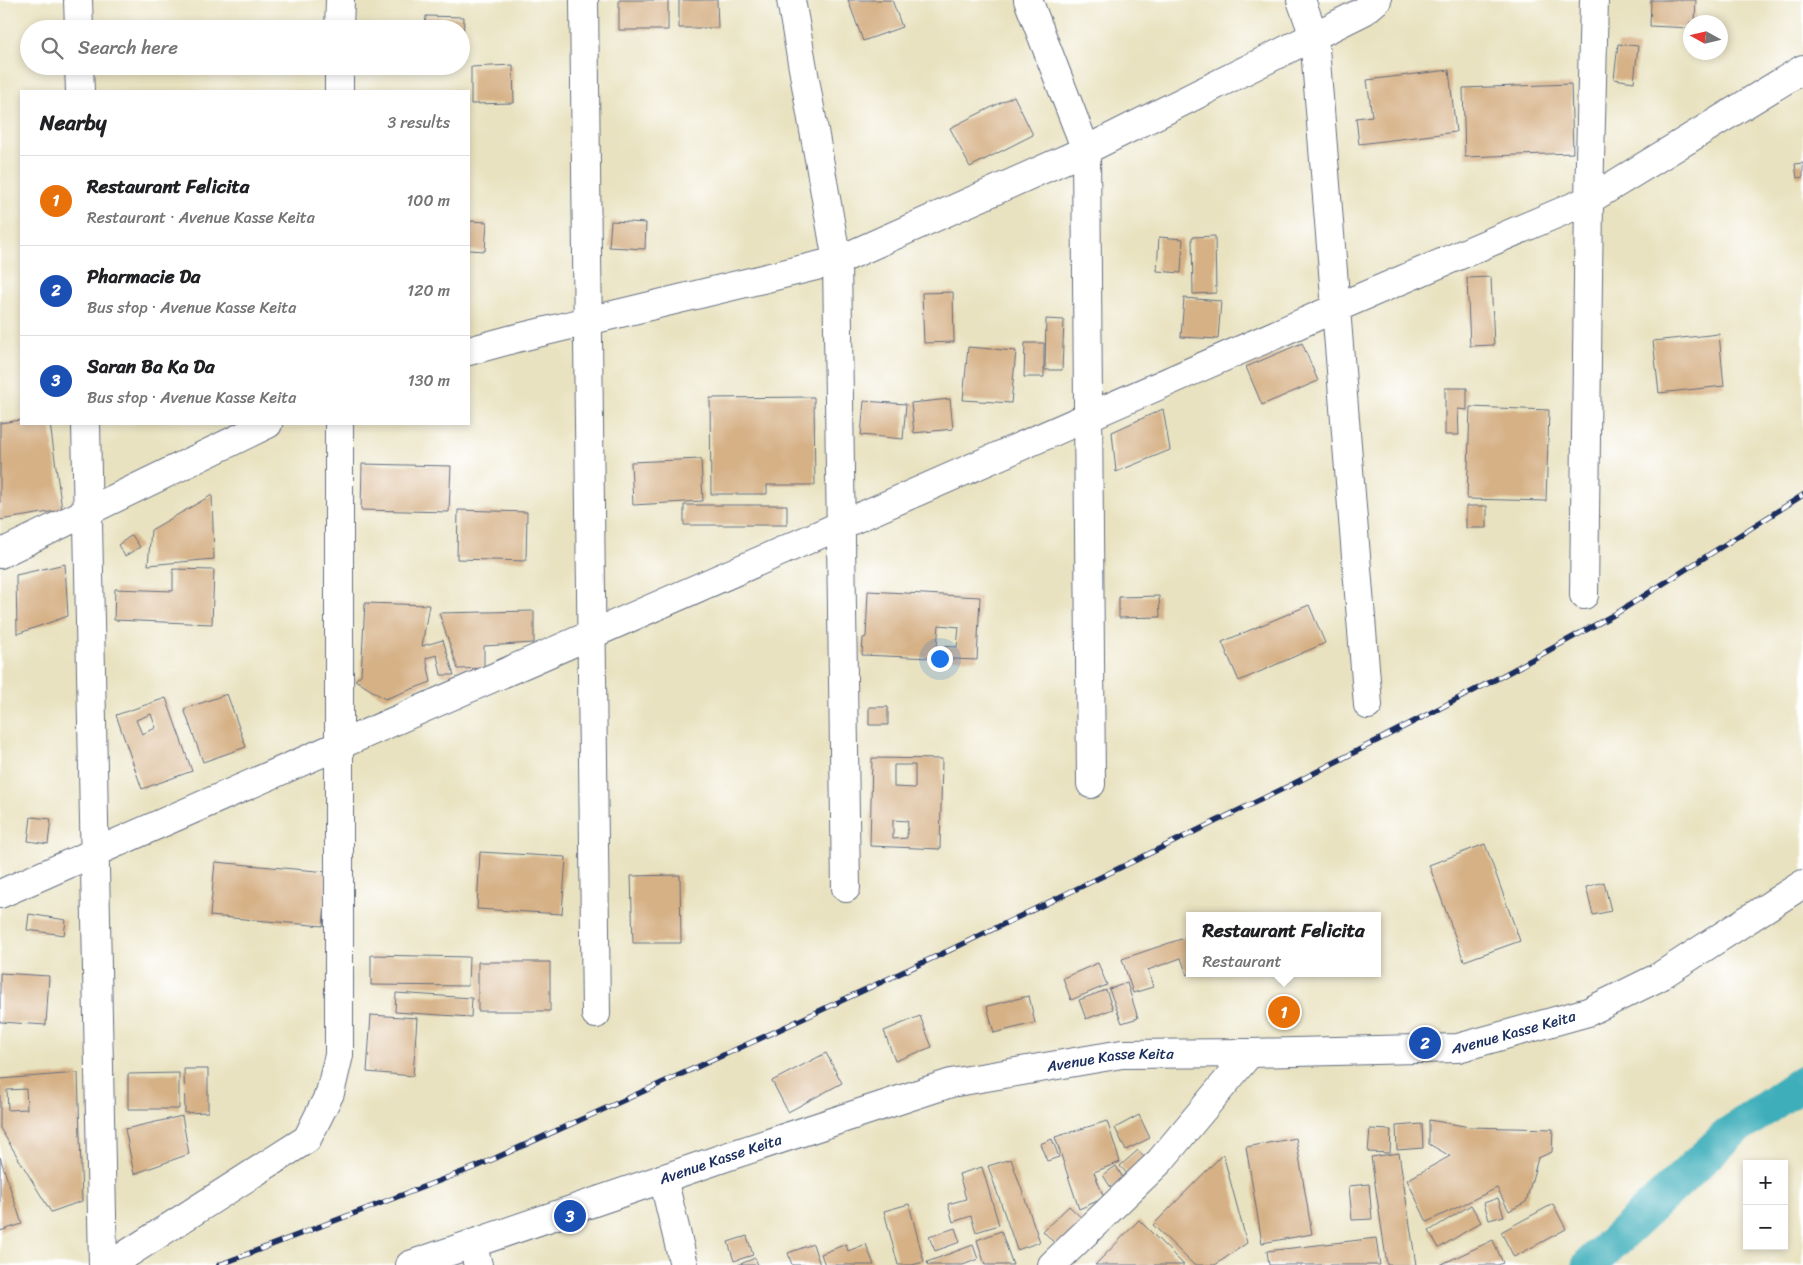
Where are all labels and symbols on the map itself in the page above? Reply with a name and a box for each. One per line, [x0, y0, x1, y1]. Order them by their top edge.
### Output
north arrow [1683, 15, 1728, 60]
your location [927, 646, 953, 672]
pin: 1 [1268, 993, 1300, 1031]
street label: Avenue Kasse Keita [1450, 1003, 1579, 1061]
pin: 2 [1409, 1024, 1441, 1062]
street label: Avenue Kasse Keita [1044, 1041, 1174, 1080]
street label: Avenue Kasse Keita [655, 1126, 786, 1192]
pin: 3 [554, 1197, 586, 1235]

